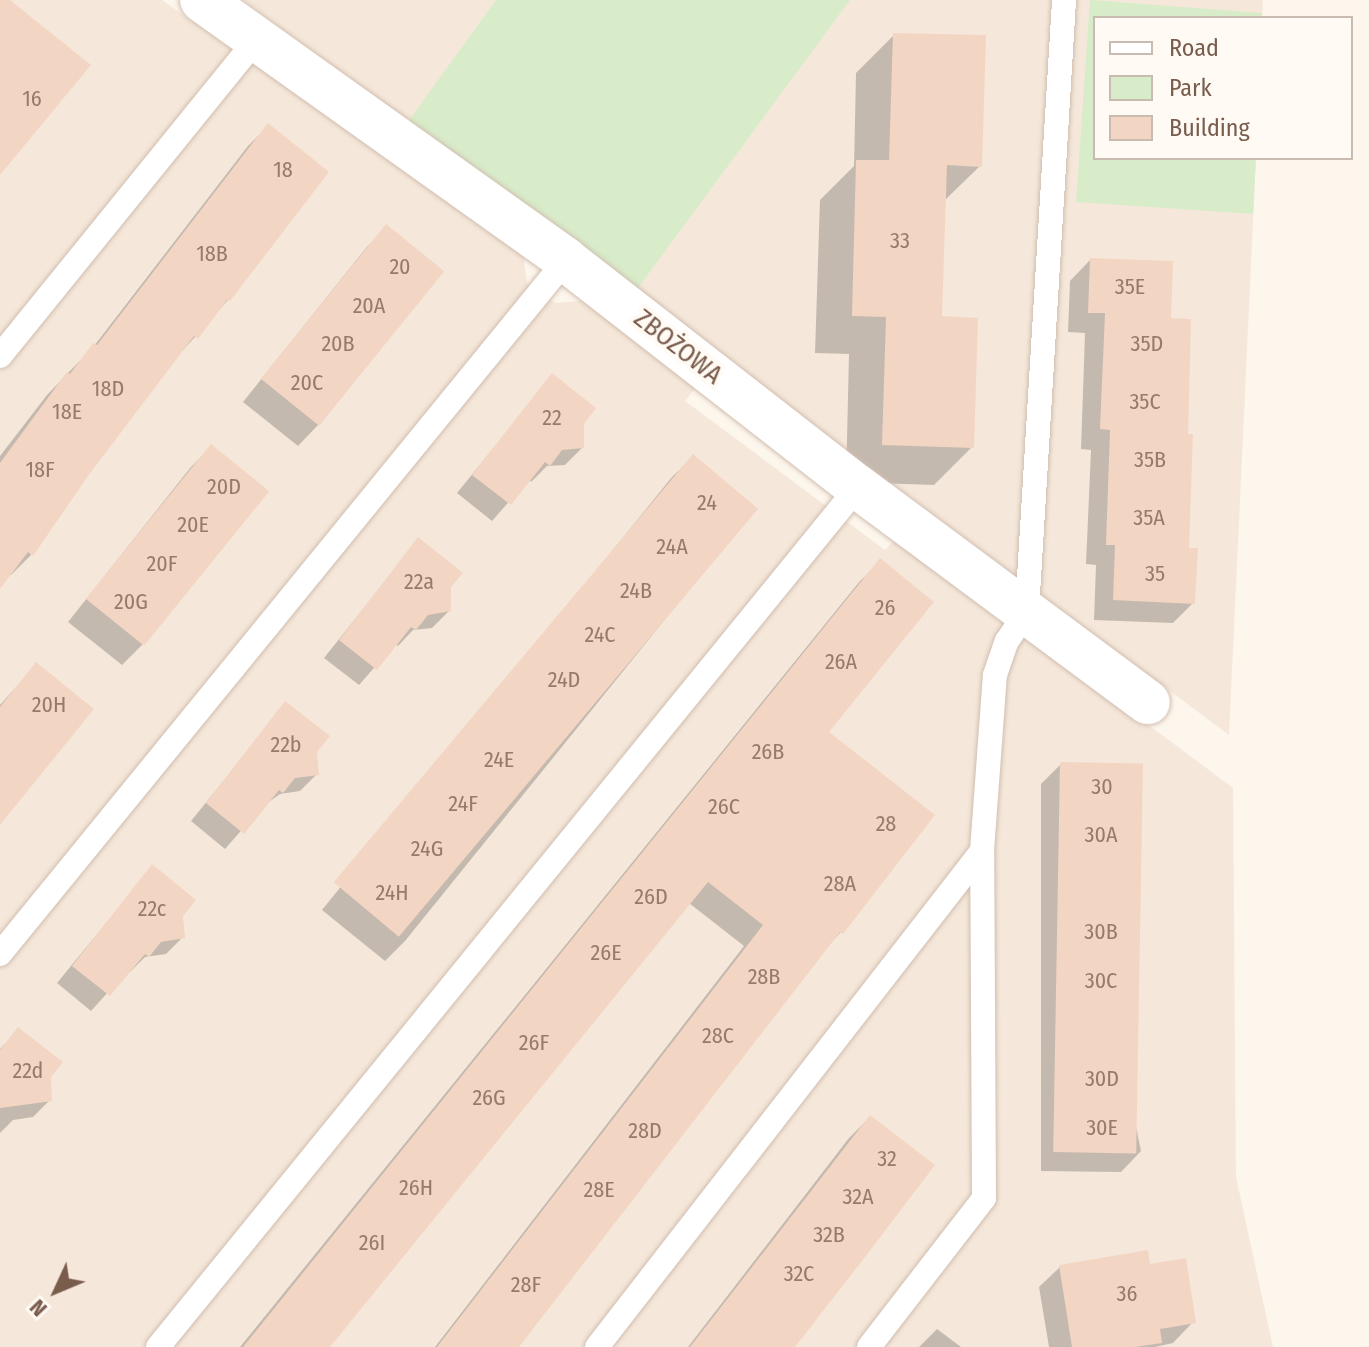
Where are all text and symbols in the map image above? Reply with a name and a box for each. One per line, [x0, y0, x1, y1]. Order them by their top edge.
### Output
legend [1093, 16, 1353, 160]
text: Road [1169, 34, 1219, 62]
text: Park [1169, 74, 1212, 102]
house number: 16 [22, 86, 42, 112]
text: Building [1169, 114, 1250, 142]
house number: 18 [273, 157, 293, 183]
house number: 33 [890, 228, 910, 254]
house number: 18B [196, 241, 228, 267]
house number: 20 [389, 254, 411, 280]
house number: 35E [1115, 274, 1145, 300]
house number: 20A [353, 293, 385, 319]
street label: ZBOŻOWA [628, 303, 728, 391]
house number: 20B [321, 331, 355, 357]
house number: 35D [1131, 331, 1163, 357]
house number: 20C [291, 370, 323, 396]
house number: 18D [92, 376, 124, 402]
house number: 35C [1129, 389, 1161, 415]
house number: 18E [52, 399, 82, 425]
house number: 22 [542, 405, 562, 431]
house number: 35B [1134, 447, 1166, 473]
house number: 18F [25, 457, 55, 483]
house number: 20D [207, 474, 241, 500]
house number: 24 [697, 490, 717, 516]
house number: 35A [1133, 505, 1165, 531]
house number: 20E [177, 512, 209, 538]
house number: 24A [656, 534, 688, 560]
house number: 20F [147, 551, 177, 577]
house number: 35 [1145, 561, 1165, 587]
house number: 22a [404, 569, 434, 595]
house number: 24B [620, 578, 652, 604]
house number: 20G [114, 589, 148, 615]
house number: 26 [875, 595, 895, 621]
house number: 24C [584, 622, 616, 648]
house number: 26A [825, 649, 857, 675]
house number: 24D [548, 667, 580, 693]
house number: 20H [32, 692, 66, 718]
house number: 22b [270, 732, 302, 758]
house number: 26B [752, 739, 784, 765]
house number: 24E [484, 747, 514, 773]
house number: 30 [1091, 774, 1113, 800]
house number: 24F [448, 791, 478, 817]
house number: 26C [708, 794, 740, 820]
house number: 28 [876, 811, 896, 837]
house number: 30A [1085, 822, 1117, 848]
house number: 24G [411, 836, 443, 862]
house number: 28A [824, 871, 856, 897]
house number: 24H [375, 880, 409, 906]
house number: 26D [634, 884, 668, 910]
house number: 22c [138, 896, 166, 922]
house number: 30B [1084, 919, 1118, 945]
house number: 26E [591, 940, 621, 966]
house number: 28B [748, 964, 780, 990]
house number: 30C [1085, 968, 1117, 994]
house number: 28C [702, 1023, 734, 1049]
house number: 26F [519, 1030, 549, 1056]
house number: 22d [13, 1058, 43, 1084]
house number: 30D [1085, 1066, 1119, 1092]
house number: 26G [472, 1085, 506, 1111]
house number: 30E [1086, 1115, 1118, 1141]
house number: 28D [628, 1118, 662, 1144]
house number: 32 [877, 1146, 897, 1172]
house number: 26H [399, 1175, 433, 1201]
house number: 28E [583, 1177, 615, 1203]
house number: 32A [842, 1184, 874, 1210]
house number: 32B [813, 1222, 845, 1248]
house number: 26I [359, 1230, 385, 1256]
north arrow [16, 1251, 96, 1331]
house number: 32C [784, 1261, 814, 1287]
house number: 28F [511, 1272, 541, 1298]
house number: 36 [1117, 1281, 1137, 1307]
text: N [24, 1294, 53, 1322]

